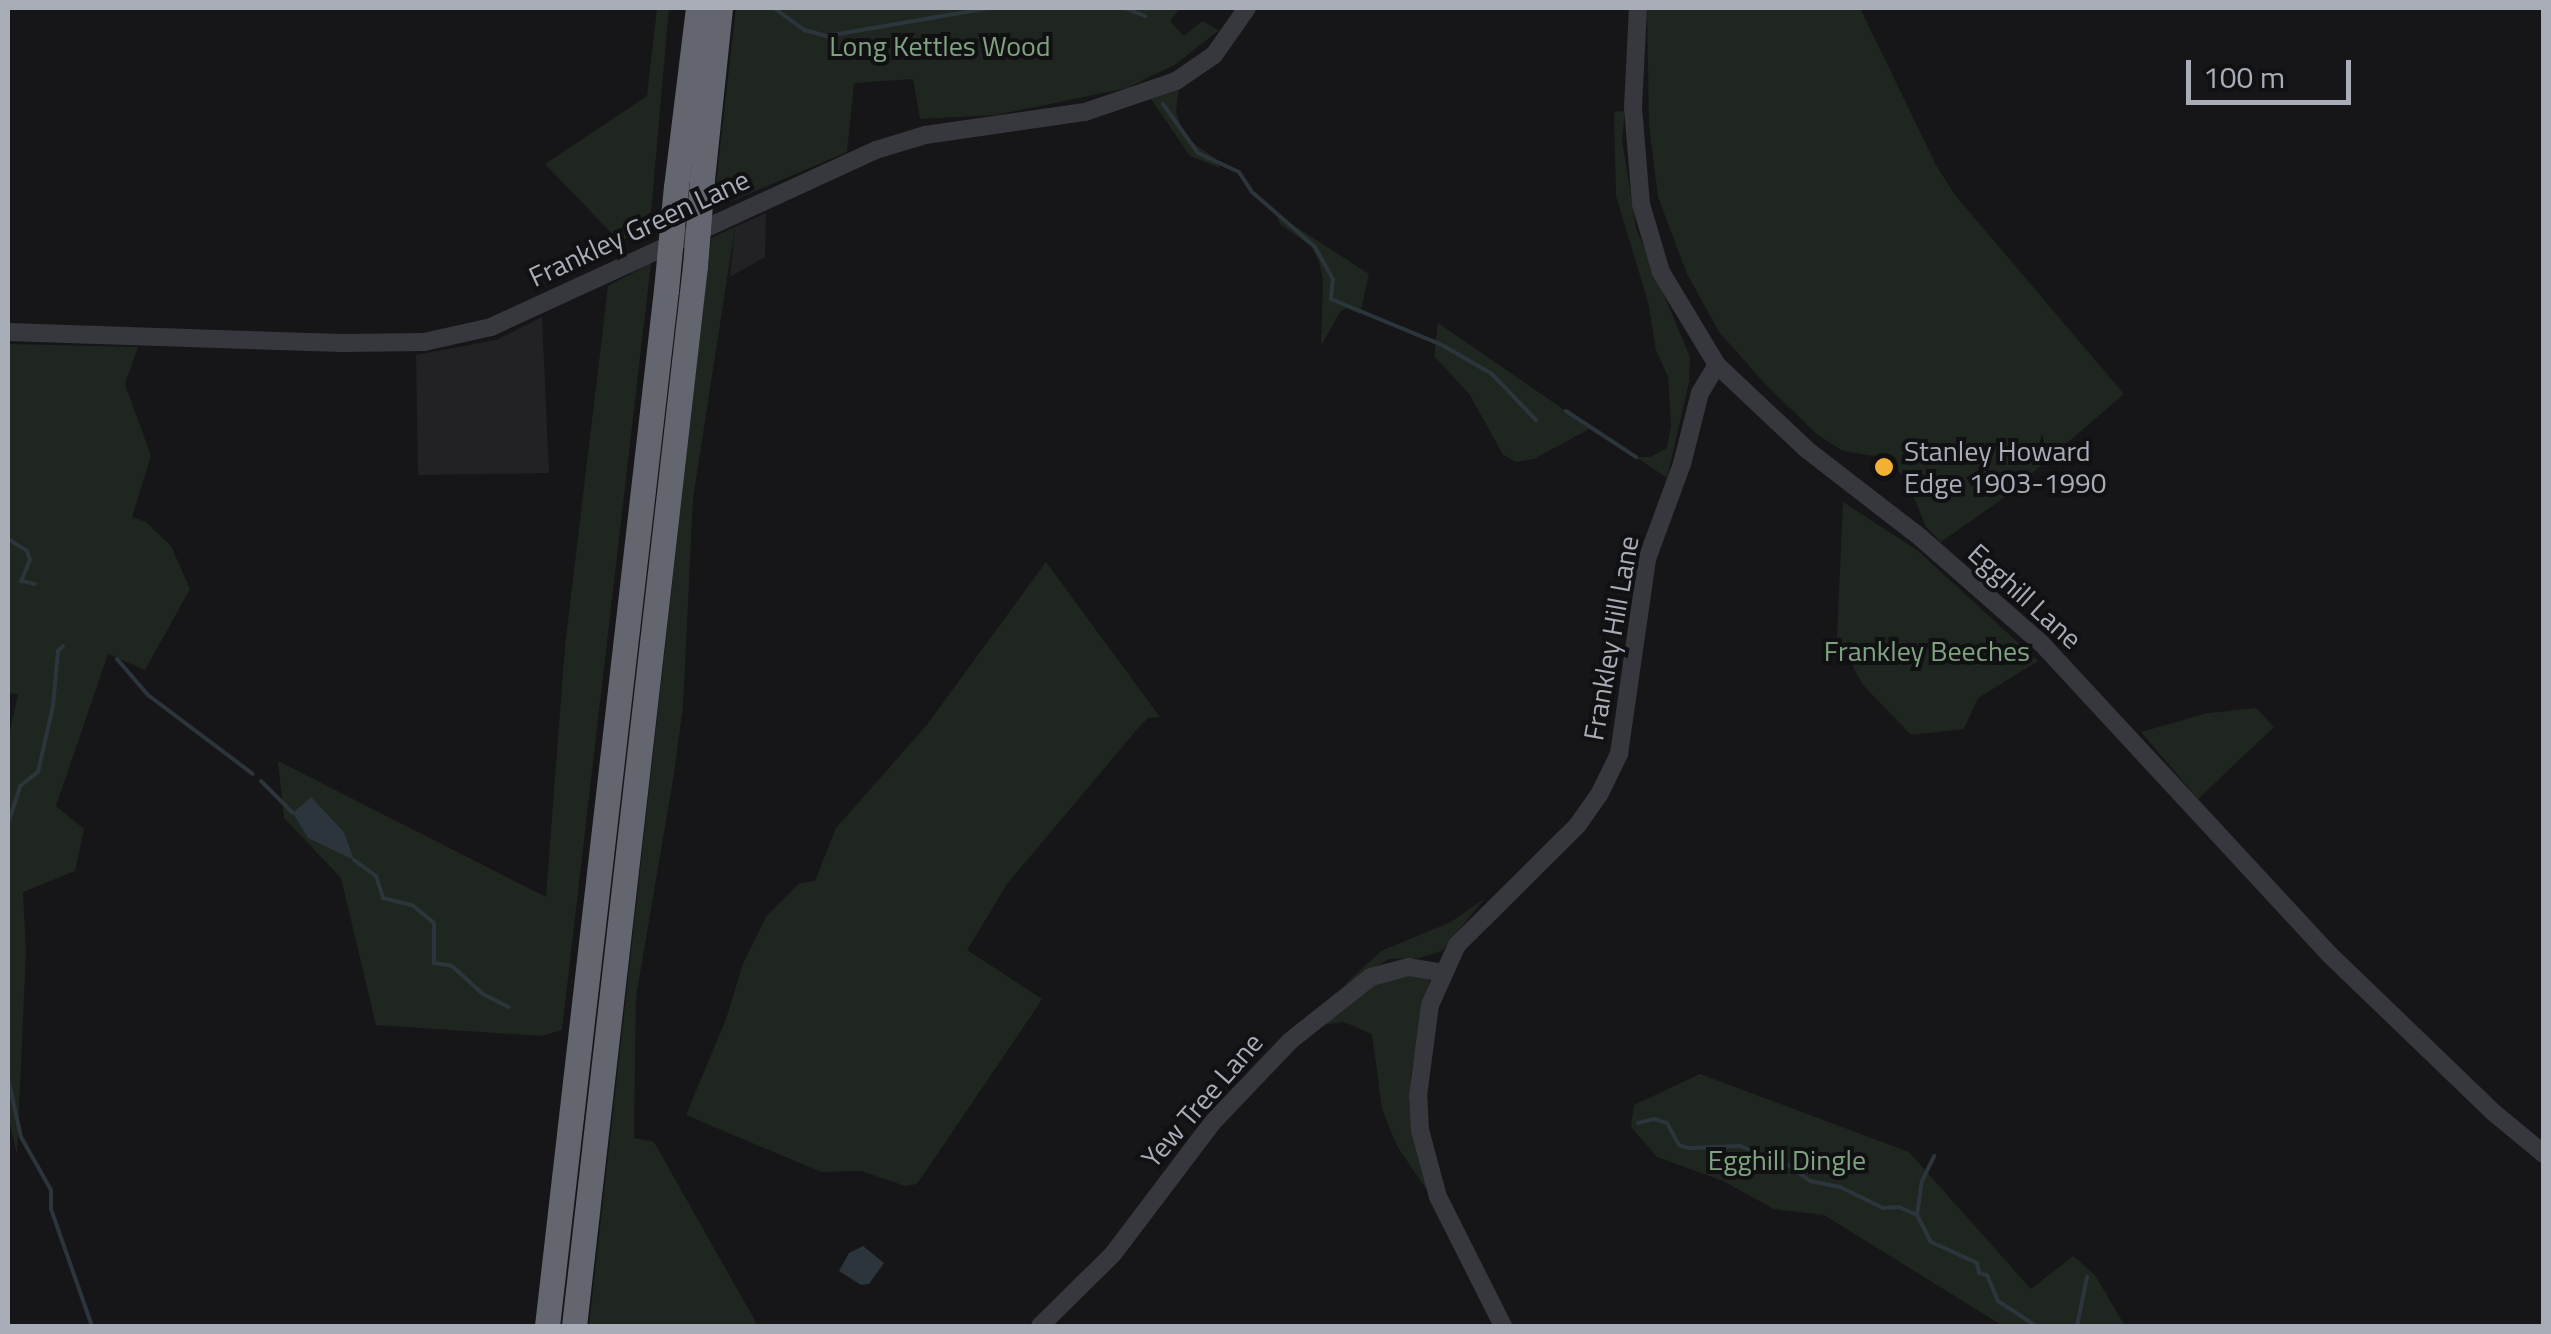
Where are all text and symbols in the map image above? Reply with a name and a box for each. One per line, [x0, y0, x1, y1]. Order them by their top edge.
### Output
park label: Long Kettles Wood [829, 29, 1051, 63]
scale bar [2191, 40, 2356, 102]
text: 100 m [2203, 54, 2285, 100]
street label: Frankley Green Lane [524, 162, 754, 294]
place label: Stanley Howard Edge 1903-1990 [1904, 434, 2106, 500]
marker: Stanley Howard Edge 1903-1990 [1873, 456, 1895, 478]
street label: Frankley Hill Lane [1576, 533, 1646, 743]
street label: Egghill Lane [1961, 536, 2089, 656]
park label: Frankley Beeches [1824, 634, 2030, 668]
street label: Yew Tree Lane [1134, 1026, 1270, 1174]
park label: Egghill Dingle [1708, 1143, 1866, 1177]

